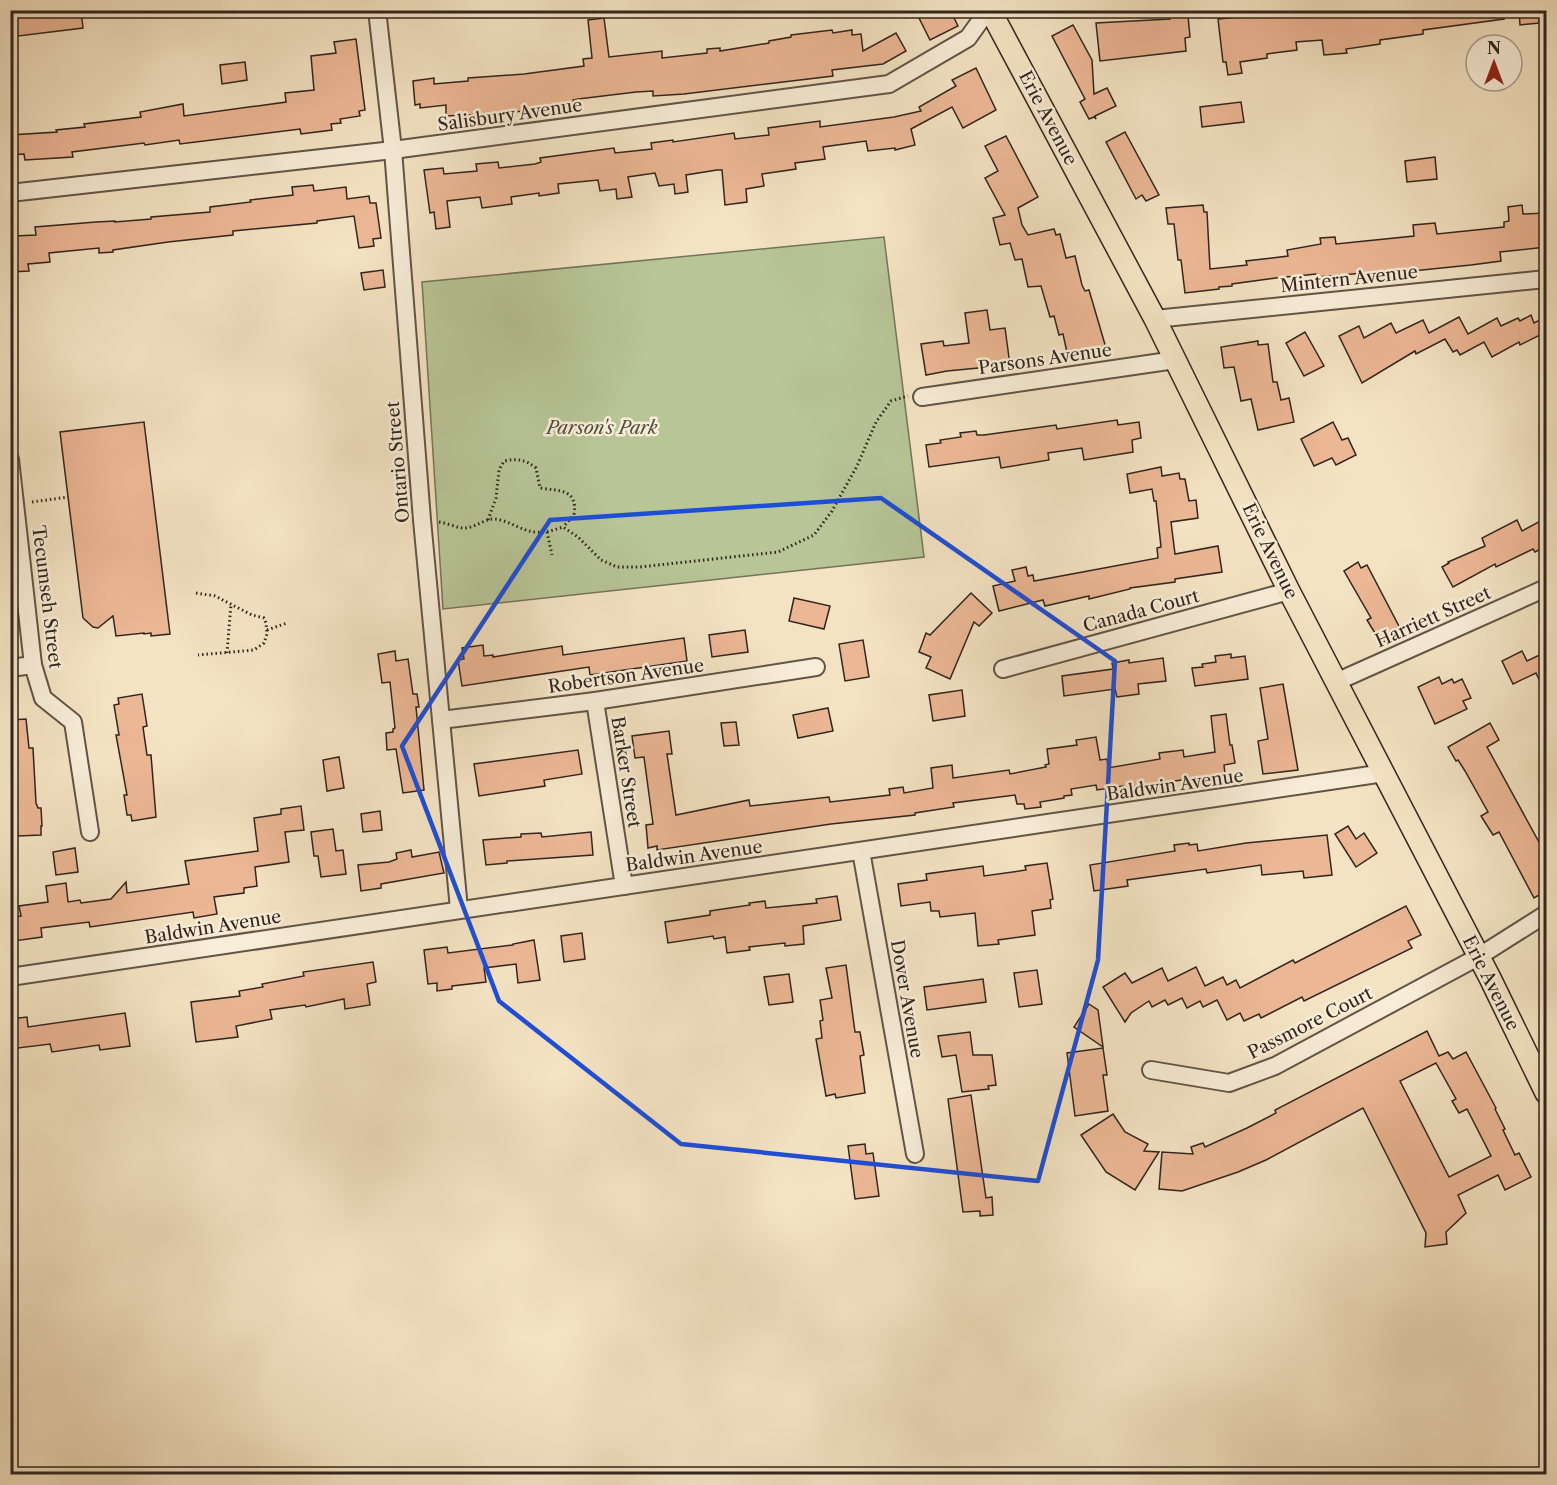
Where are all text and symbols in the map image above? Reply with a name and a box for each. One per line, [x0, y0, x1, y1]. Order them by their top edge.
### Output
north arrow [1464, 33, 1524, 93]
text: N [1487, 38, 1501, 58]
street label: Erie Avenue [1014, 67, 1082, 169]
street label: Salisbury Avenue [436, 94, 584, 136]
street label: Mintern Avenue [1279, 261, 1419, 297]
street label: Parsons Avenue [977, 339, 1113, 379]
street label: Ontario Street [382, 400, 414, 524]
park label: Parson's Park [544, 417, 658, 439]
street label: Erie Avenue [1237, 500, 1303, 602]
street label: Tecumseh Street [27, 524, 67, 670]
street label: Harriett Street [1372, 581, 1495, 652]
street label: Canada Court [1081, 585, 1202, 637]
street label: Robertson Avenue [547, 654, 705, 698]
street label: Barker Street [606, 715, 646, 830]
street label: Baldwin Avenue [1105, 765, 1245, 805]
street label: Baldwin Avenue [624, 836, 764, 876]
street label: Baldwin Avenue [143, 905, 283, 949]
street label: Erie Avenue [1458, 932, 1524, 1034]
street label: Dover Avenue [886, 938, 928, 1060]
street label: Passmore Court [1244, 982, 1376, 1064]

